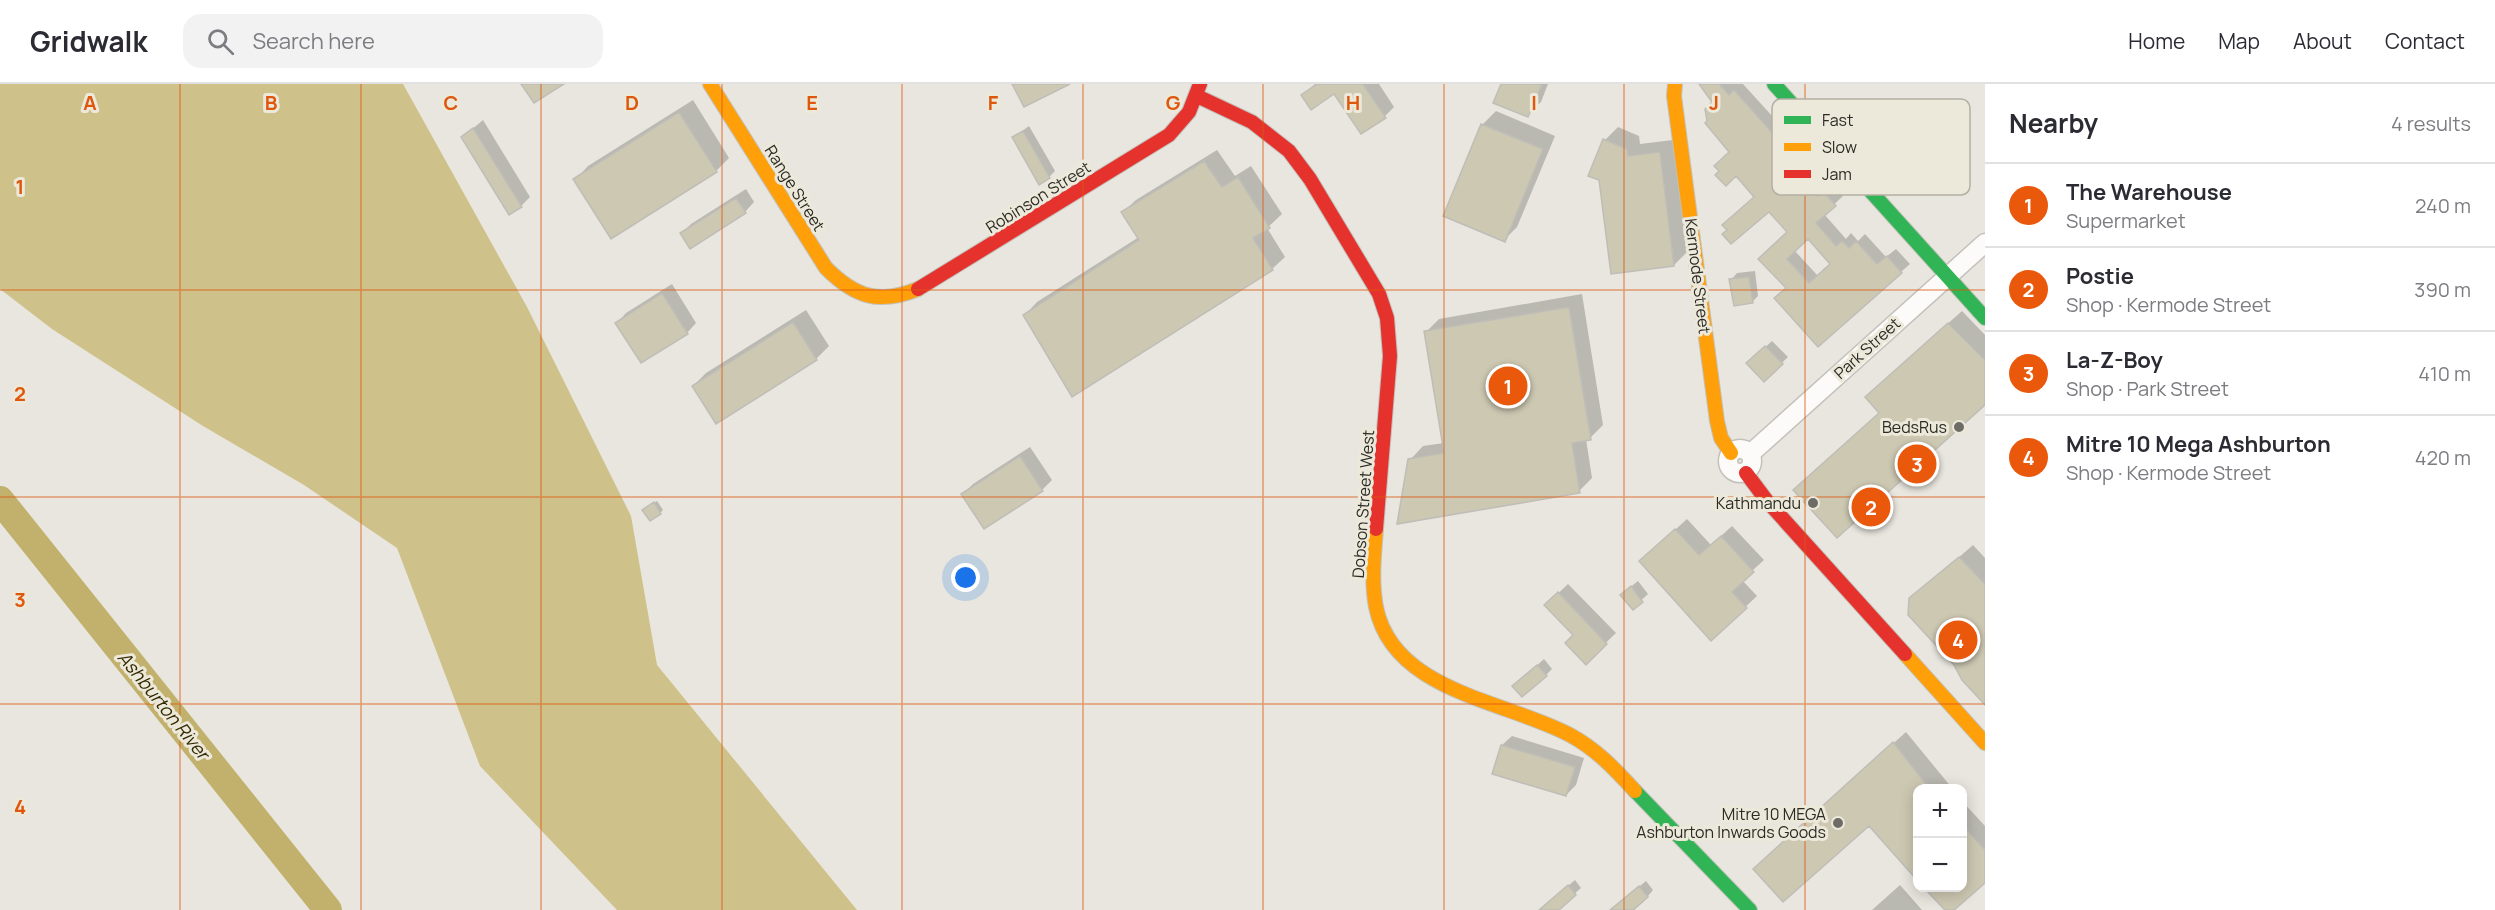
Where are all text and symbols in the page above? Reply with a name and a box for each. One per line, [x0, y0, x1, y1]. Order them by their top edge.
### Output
search box [183, 14, 603, 68]
text: Gridwalk [30, 22, 147, 60]
icon: search [204, 25, 237, 58]
text: Search here [252, 26, 375, 56]
text: Home [2128, 27, 2185, 55]
text: Map [2218, 27, 2260, 55]
text: About [2293, 27, 2352, 55]
text: Contact [2385, 27, 2465, 55]
text: A [83, 89, 97, 116]
text: B [265, 89, 278, 116]
text: C [444, 89, 458, 116]
text: D [625, 89, 639, 116]
text: E [806, 89, 818, 116]
text: F [988, 89, 999, 116]
text: G [1166, 89, 1181, 116]
text: H [1346, 89, 1360, 116]
text: I [1531, 89, 1537, 116]
text: J [1709, 89, 1719, 116]
legend [1772, 99, 1970, 195]
text: Nearby [2009, 105, 2098, 141]
text: Fast [1822, 109, 1853, 131]
text: 4 results [2391, 110, 2471, 137]
text: Slow [1822, 136, 1857, 158]
street label: Range Street [760, 141, 830, 235]
street label: Robinson Street [981, 156, 1095, 238]
text: Jam [1822, 163, 1852, 185]
text: 1 [16, 173, 24, 200]
text: The Warehouse [2066, 177, 2232, 207]
text: 1 [2024, 192, 2033, 219]
text: 240 m [2415, 192, 2471, 219]
text: Supermarket [2066, 207, 2186, 234]
street label: Kermode Street [1680, 217, 1716, 335]
text: Postie [2066, 261, 2134, 291]
text: 2 [2023, 276, 2034, 303]
text: 390 m [2414, 276, 2471, 303]
text: Shop · Kermode Street [2066, 291, 2271, 318]
street label: Park Street [1829, 312, 1905, 384]
text: La-Z-Boy [2066, 345, 2163, 375]
text: 3 [2023, 360, 2034, 387]
text: 410 m [2418, 360, 2471, 387]
pin: 1 [1488, 364, 1528, 408]
text: Shop · Park Street [2066, 375, 2229, 402]
text: 2 [14, 380, 26, 407]
place label: BedsRus [1882, 416, 1947, 438]
marker: BedsRus [1952, 420, 1966, 434]
street label: Dobson Street West [1347, 429, 1379, 579]
text: Mitre 10 Mega Ashburton [2066, 429, 2331, 459]
pin: 3 [1898, 442, 1936, 487]
text: 4 [2022, 444, 2035, 471]
text: 420 m [2415, 444, 2471, 471]
text: Shop · Kermode Street [2066, 459, 2271, 486]
pin: 2 [1852, 484, 1890, 530]
place label: Kathmandu [1716, 492, 1801, 514]
marker: Kathmandu [1806, 496, 1820, 510]
your location [951, 563, 980, 592]
text: 3 [14, 586, 26, 613]
pin: 4 [1938, 618, 1978, 662]
water label: Ashburton River [113, 646, 217, 766]
map controls [1913, 784, 1967, 892]
button: + [1913, 784, 1967, 838]
text: 4 [14, 793, 26, 820]
place label: Mitre 10 MEGA Ashburton Inwards Goods [1636, 803, 1826, 843]
marker: Mitre 10 MEGA Ashburton Inwards Goods [1831, 816, 1845, 830]
button: − [1913, 838, 1967, 892]

